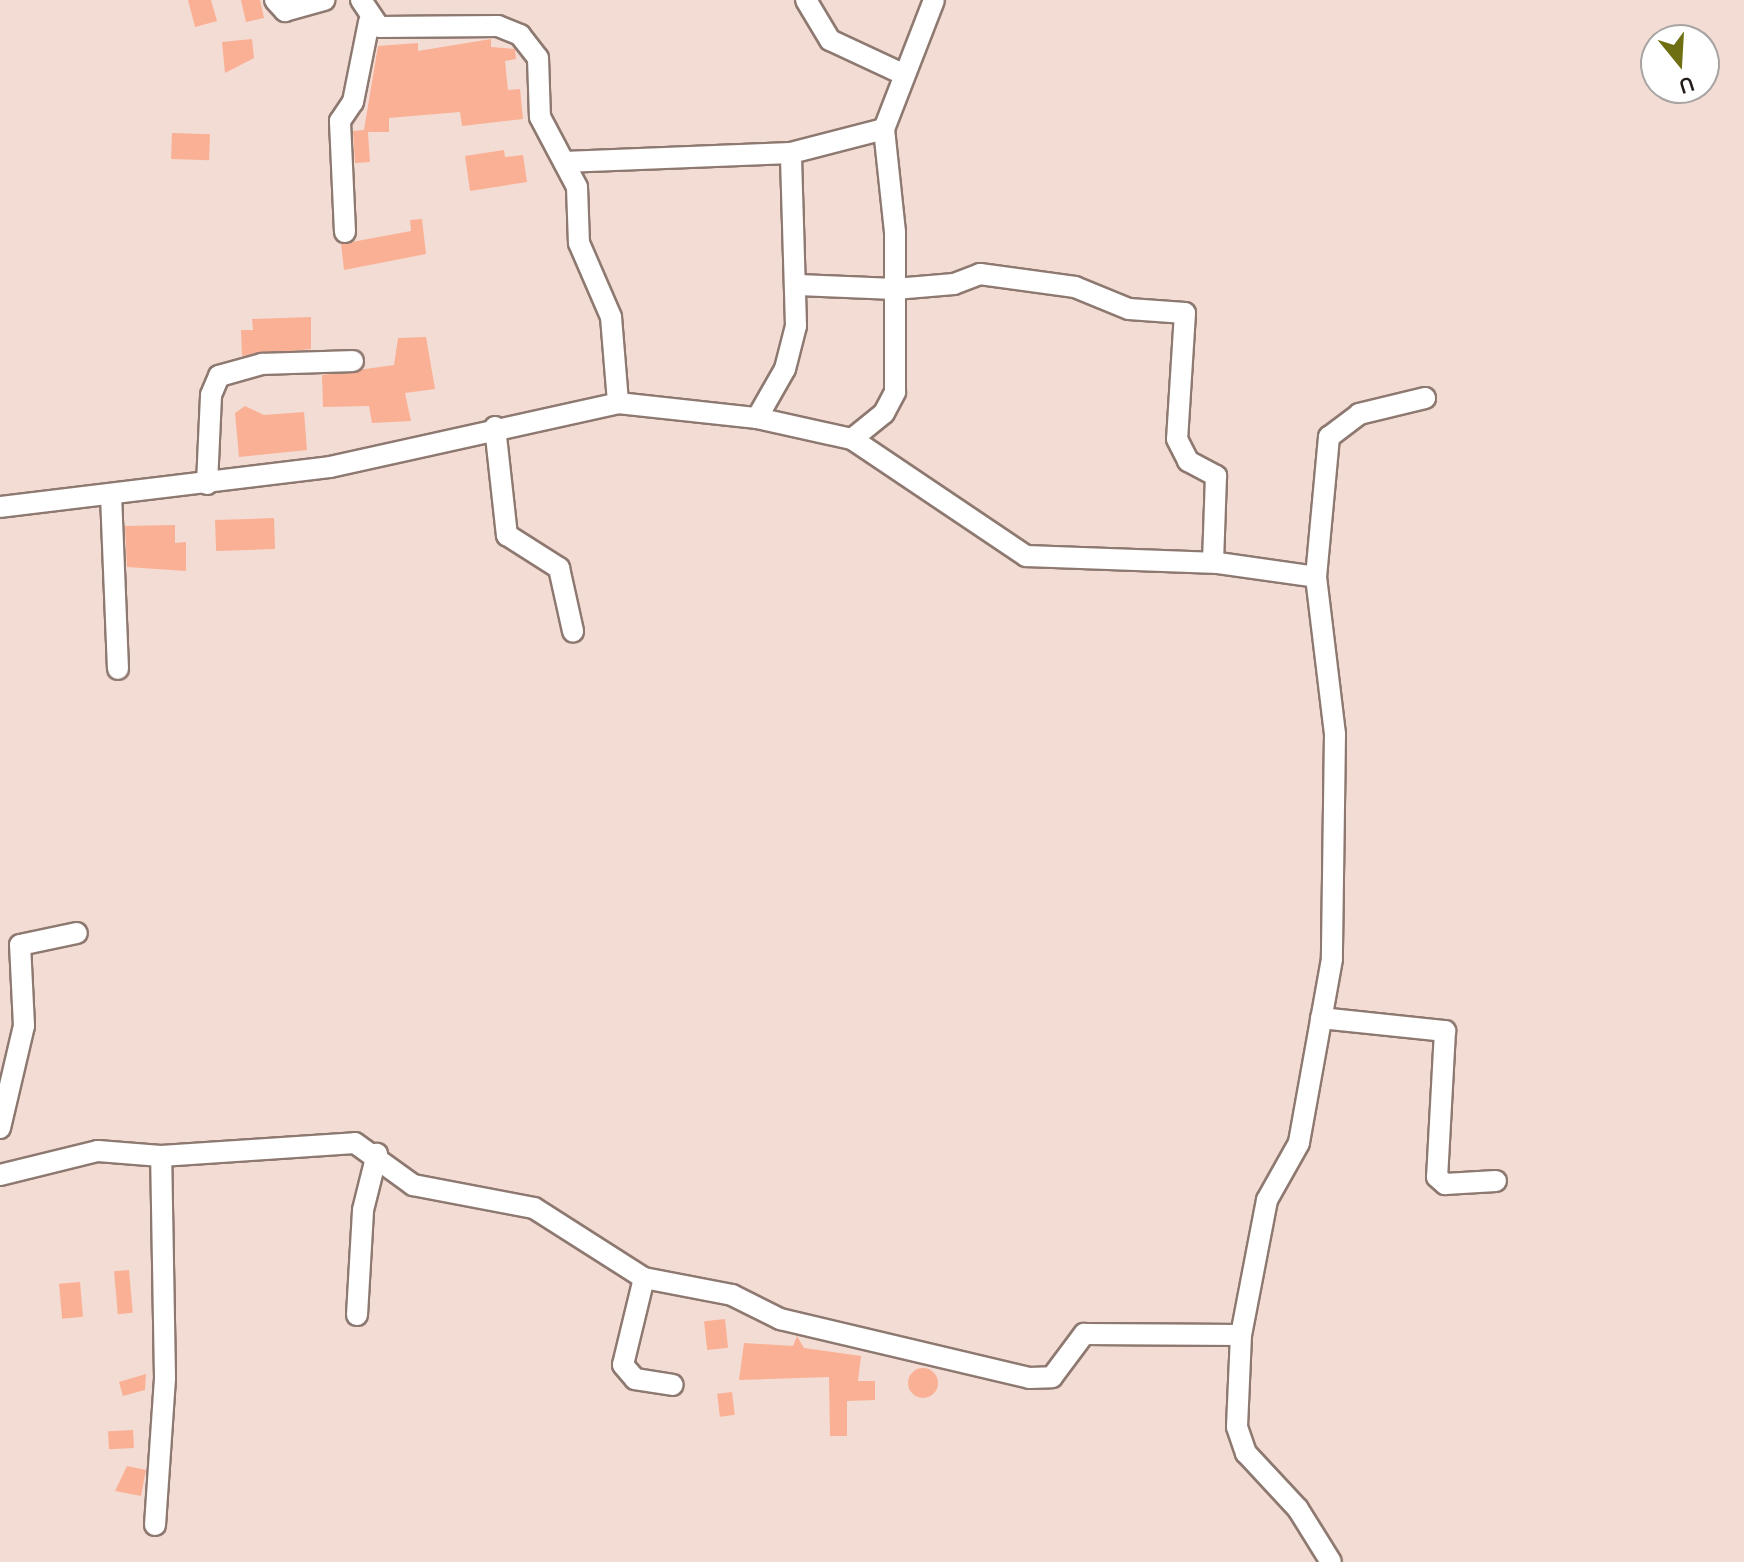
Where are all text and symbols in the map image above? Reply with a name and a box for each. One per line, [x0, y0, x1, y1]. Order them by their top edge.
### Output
north arrow [1640, 24, 1720, 104]
text: U [1676, 70, 1698, 100]

